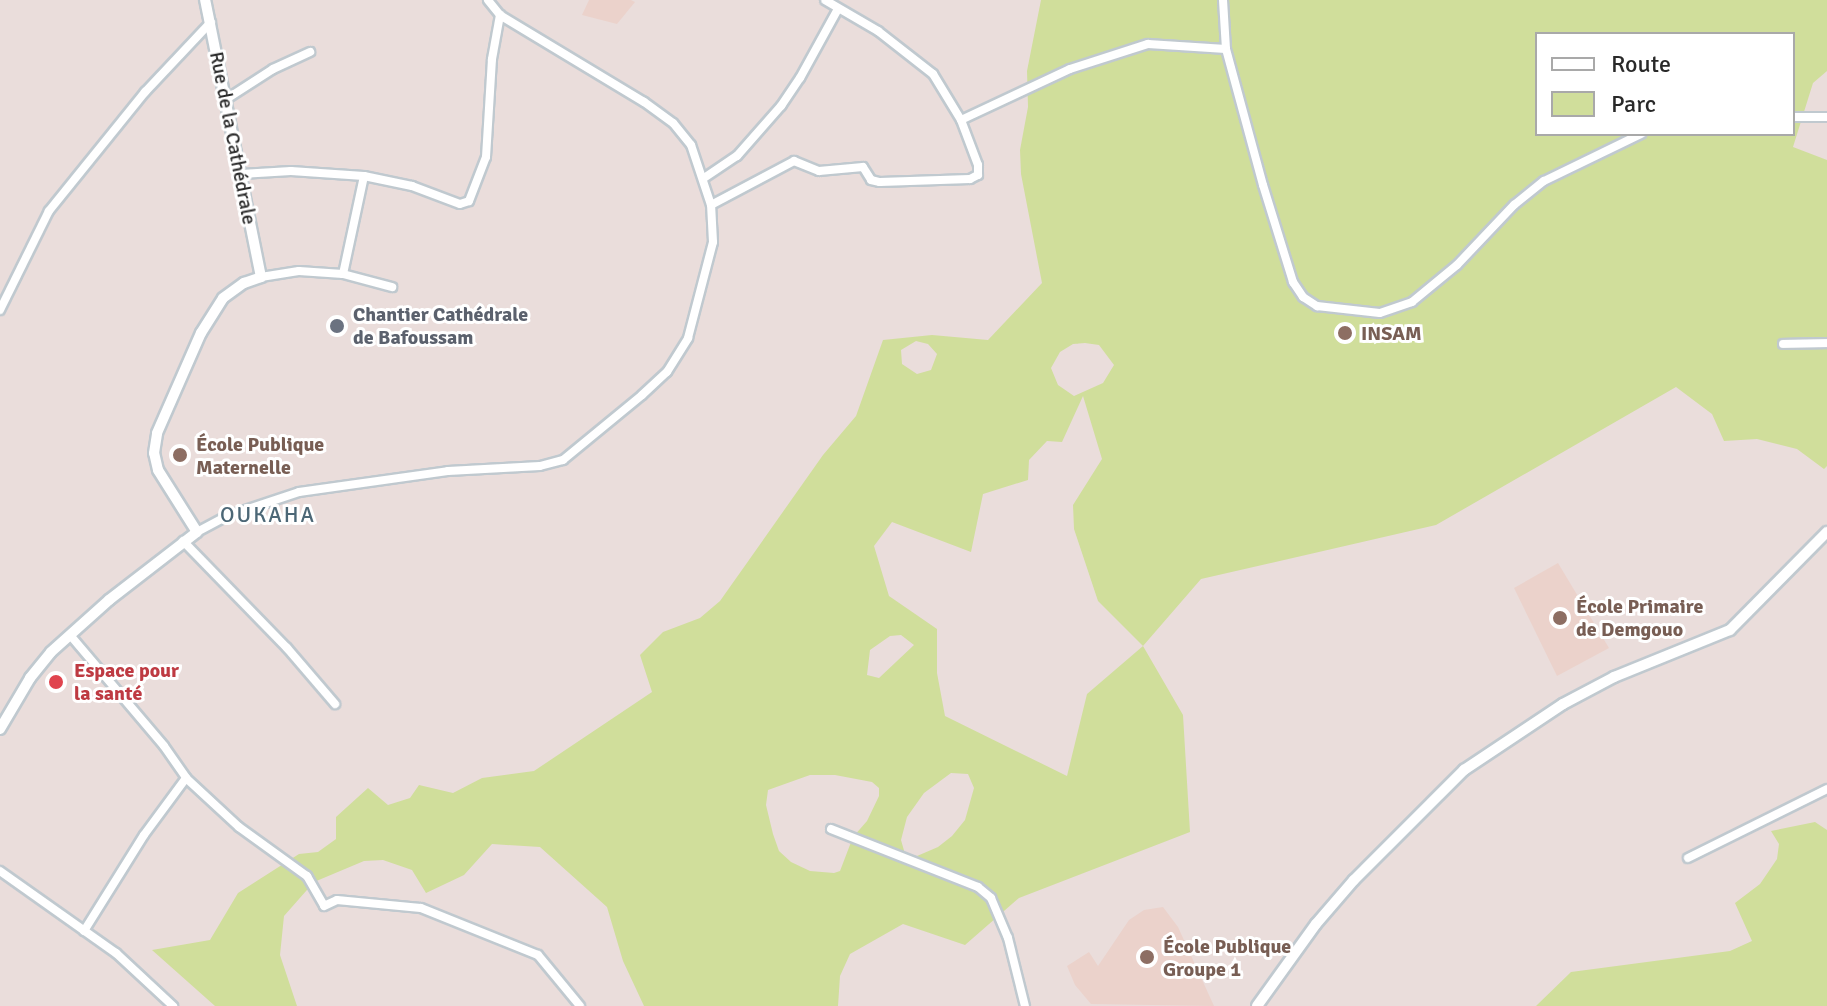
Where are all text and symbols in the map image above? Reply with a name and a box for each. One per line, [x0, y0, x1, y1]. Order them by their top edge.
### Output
legend [1535, 32, 1795, 136]
street label: Rue de la Cathédrale [204, 49, 262, 227]
text: Route [1611, 49, 1671, 79]
text: Parc [1611, 89, 1656, 119]
place label: Chantier Cathédrale de Bafoussam [353, 302, 528, 349]
marker: Chantier Cathédrale de Bafoussam [328, 317, 346, 335]
place label: INSAM [1361, 321, 1422, 345]
marker: INSAM [1336, 324, 1354, 342]
place label: École Publique Maternelle [196, 432, 324, 479]
marker: École Publique Maternelle [171, 446, 189, 464]
district label: OUKAHA [220, 502, 316, 528]
place label: École Primaire de Demgouo [1576, 594, 1703, 641]
marker: École Primaire de Demgouo [1551, 609, 1569, 627]
place label: Espace pour la santé [74, 658, 179, 705]
marker: Espace pour la santé [45, 671, 67, 693]
place label: École Publique Groupe 1 [1163, 934, 1291, 981]
marker: École Publique Groupe 1 [1138, 948, 1156, 966]

